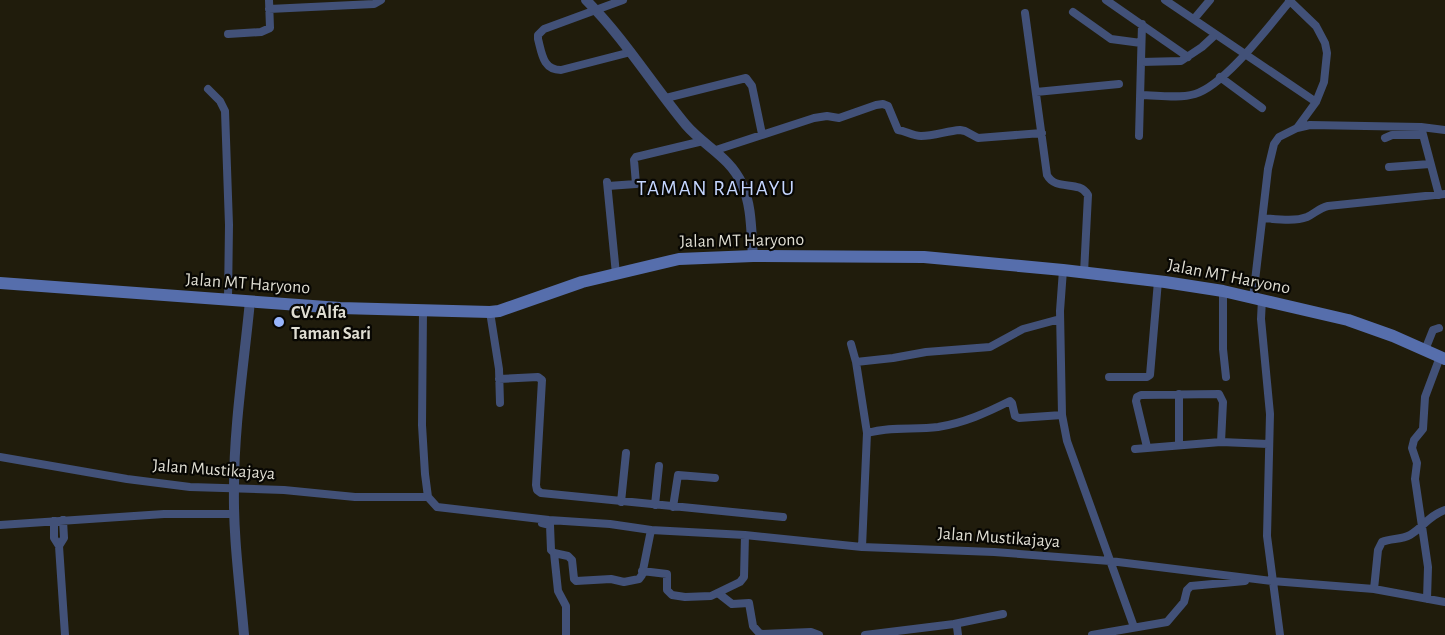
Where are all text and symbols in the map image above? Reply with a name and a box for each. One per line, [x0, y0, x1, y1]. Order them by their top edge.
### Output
district label: TAMAN RAHAYU [636, 178, 796, 199]
street label: Jalan MT Haryono [680, 231, 805, 251]
street label: Jalan MT Haryono [1166, 256, 1292, 298]
street label: Jalan MT Haryono [185, 271, 311, 297]
place label: CV. Alfa Taman Sari [291, 304, 371, 343]
marker: CV. Alfa Taman Sari [272, 315, 286, 329]
street label: Jalan Mustikajaya [152, 457, 276, 483]
street label: Jalan Mustikajaya [937, 525, 1061, 551]

